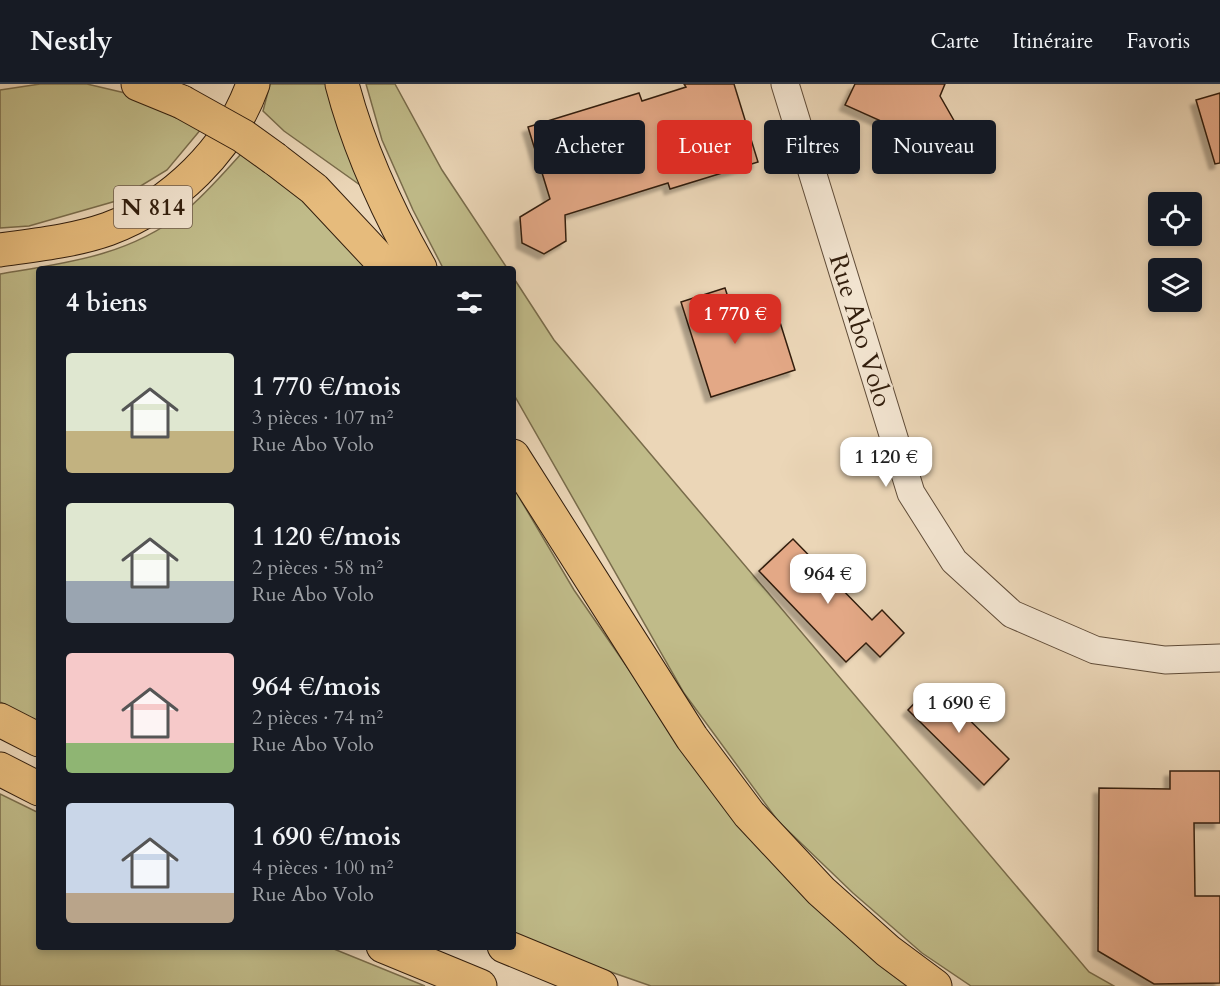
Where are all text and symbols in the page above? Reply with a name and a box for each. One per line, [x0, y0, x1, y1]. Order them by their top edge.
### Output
text: Nestly [30, 22, 113, 60]
text: Carte [930, 27, 979, 56]
text: Itinéraire [1012, 27, 1093, 56]
text: Favoris [1126, 27, 1190, 56]
chip: Acheter [534, 120, 645, 174]
chip: Louer [657, 120, 752, 174]
chip: Filtres [764, 120, 860, 174]
chip: Nouveau [872, 120, 996, 174]
road number: N 814 [114, 186, 192, 228]
map controls [1148, 192, 1202, 312]
button: locate [1148, 192, 1202, 246]
street label: Rue Abo Volo [821, 249, 900, 411]
button: layers [1148, 258, 1202, 312]
text: 4 biens [66, 285, 147, 320]
icon: filters [453, 286, 486, 319]
pin: 1 770 € [680, 294, 790, 345]
text: 1 770 € [703, 300, 767, 327]
text: 1 770 €/mois [252, 369, 401, 404]
icon: home [114, 377, 186, 449]
text: 3 pièces · 107 m² [252, 404, 393, 431]
text: Rue Abo Volo [252, 431, 374, 458]
pin: 1 120 € [831, 437, 941, 488]
text: 1 120 € [854, 443, 918, 470]
text: 1 120 €/mois [252, 519, 401, 554]
icon: home [114, 527, 186, 599]
text: 2 pièces · 58 m² [252, 554, 383, 581]
pin: 964 € [786, 554, 870, 605]
text: 964 € [804, 560, 852, 587]
text: Rue Abo Volo [252, 581, 374, 608]
text: 964 €/mois [252, 669, 381, 704]
icon: home [114, 677, 186, 749]
pin: 1 690 € [904, 683, 1014, 734]
text: 1 690 € [927, 689, 991, 716]
text: 2 pièces · 74 m² [252, 704, 383, 731]
text: Rue Abo Volo [252, 731, 374, 758]
text: 1 690 €/mois [252, 819, 401, 854]
icon: home [114, 827, 186, 899]
text: 4 pièces · 100 m² [252, 854, 393, 881]
text: Rue Abo Volo [252, 881, 374, 908]

